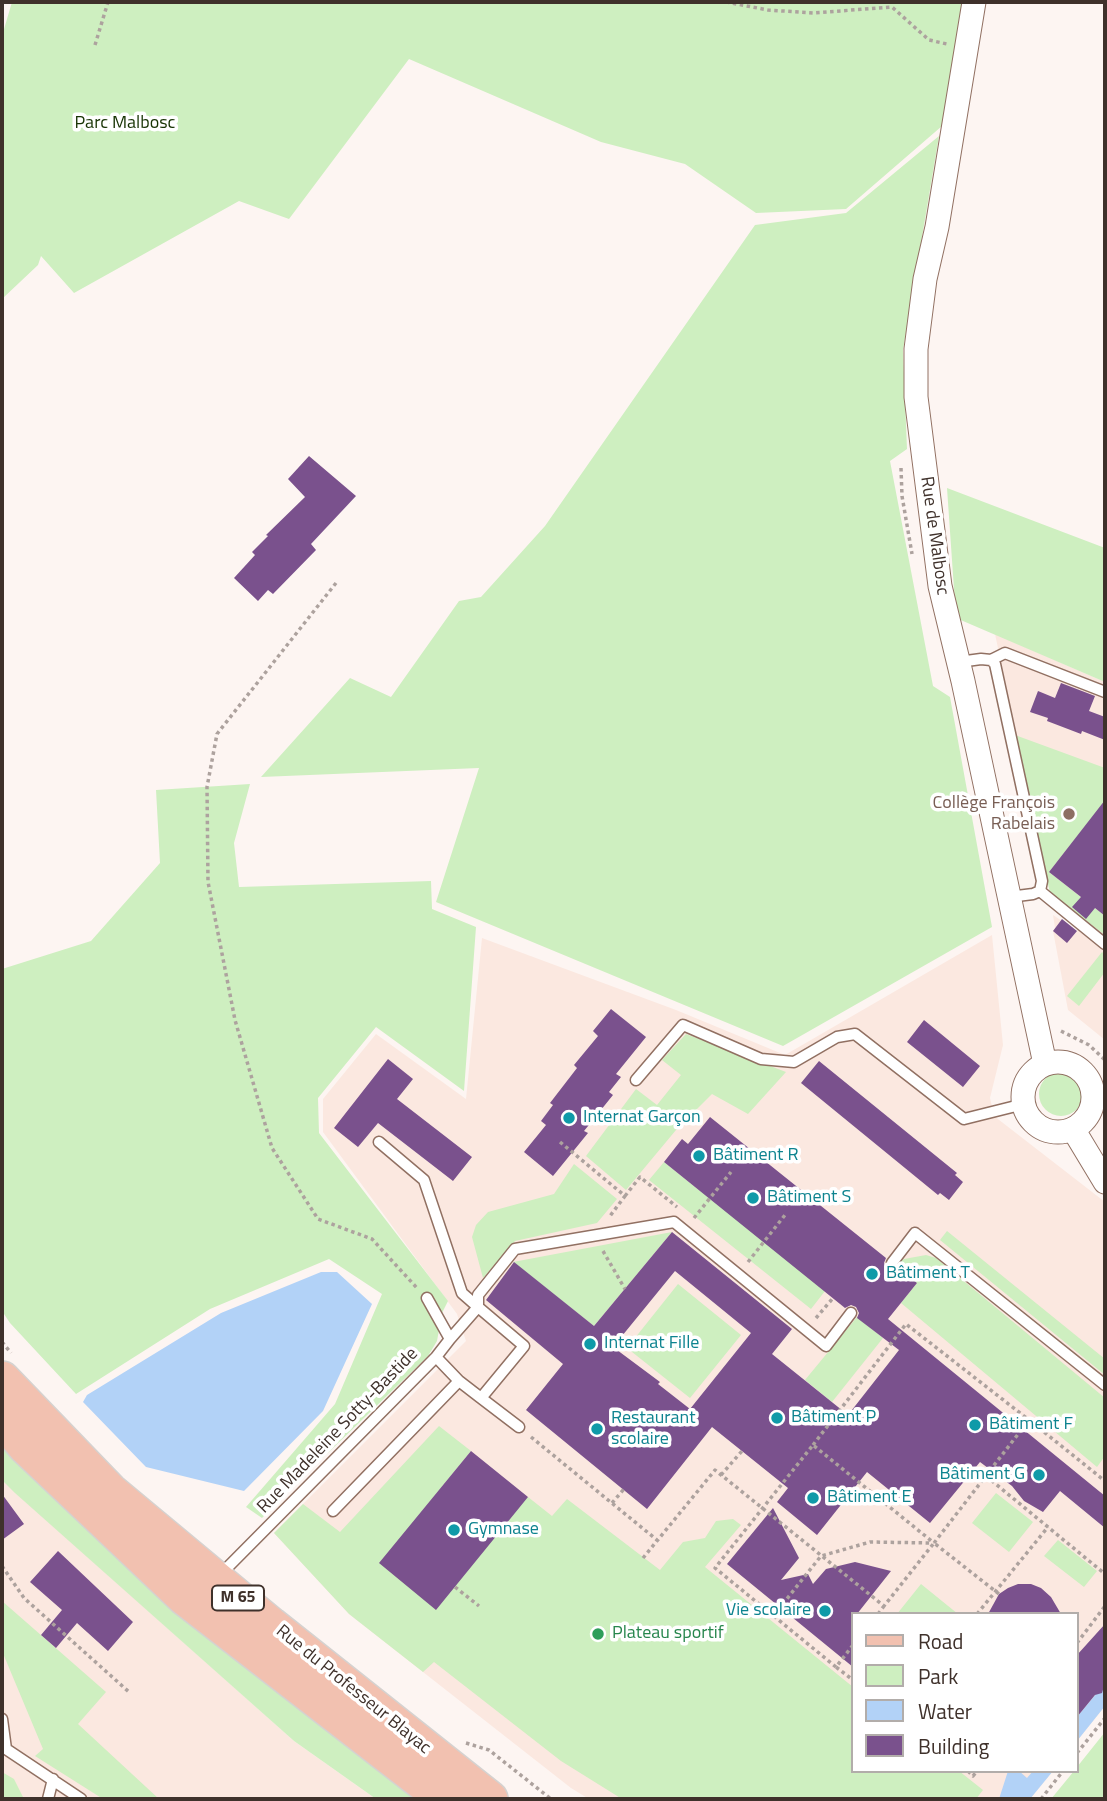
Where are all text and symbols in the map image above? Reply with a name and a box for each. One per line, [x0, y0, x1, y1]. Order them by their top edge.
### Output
park label: Parc Malbosc [75, 113, 175, 135]
street label: Rue de Malbosc [915, 475, 953, 597]
place label: Collège François Rabelais [933, 793, 1055, 836]
marker: Collège François Rabelais [1061, 806, 1077, 822]
place label: Internat Garçon [583, 1107, 701, 1129]
marker: Internat Garçon [561, 1110, 577, 1126]
place label: Bâtiment R [713, 1145, 798, 1167]
marker: Bâtiment R [691, 1148, 707, 1164]
place label: Bâtiment S [767, 1187, 851, 1209]
marker: Bâtiment S [745, 1190, 761, 1206]
place label: Bâtiment T [886, 1263, 970, 1285]
marker: Bâtiment T [864, 1266, 880, 1282]
place label: Internat Fille [604, 1333, 699, 1355]
marker: Internat Fille [582, 1336, 598, 1352]
street label: Rue Madeleine Sotty-Bastide [253, 1344, 423, 1518]
place label: Bâtiment P [791, 1407, 876, 1429]
place label: Restaurant scolaire [611, 1408, 695, 1450]
marker: Bâtiment P [769, 1410, 785, 1426]
place label: Bâtiment F [989, 1414, 1073, 1436]
marker: Bâtiment F [967, 1417, 983, 1433]
marker: Restaurant scolaire [589, 1421, 605, 1437]
place label: Bâtiment G [940, 1464, 1025, 1486]
marker: Bâtiment G [1031, 1467, 1047, 1483]
place label: Bâtiment E [827, 1487, 911, 1509]
marker: Bâtiment E [805, 1490, 821, 1506]
place label: Gymnase [468, 1519, 539, 1541]
marker: Gymnase [446, 1522, 462, 1538]
road number: M 65 [212, 1586, 264, 1610]
place label: Vie scolaire [726, 1600, 811, 1622]
marker: Vie scolaire [817, 1603, 833, 1619]
legend [852, 1612, 1079, 1773]
street label: Rue du Professeur Blayac [271, 1621, 435, 1759]
place label: Plateau sportif [612, 1623, 724, 1645]
text: Road [918, 1625, 963, 1657]
marker: Plateau sportif [590, 1626, 606, 1642]
text: Park [918, 1660, 958, 1692]
text: Water [918, 1695, 972, 1727]
text: Building [918, 1730, 989, 1762]

